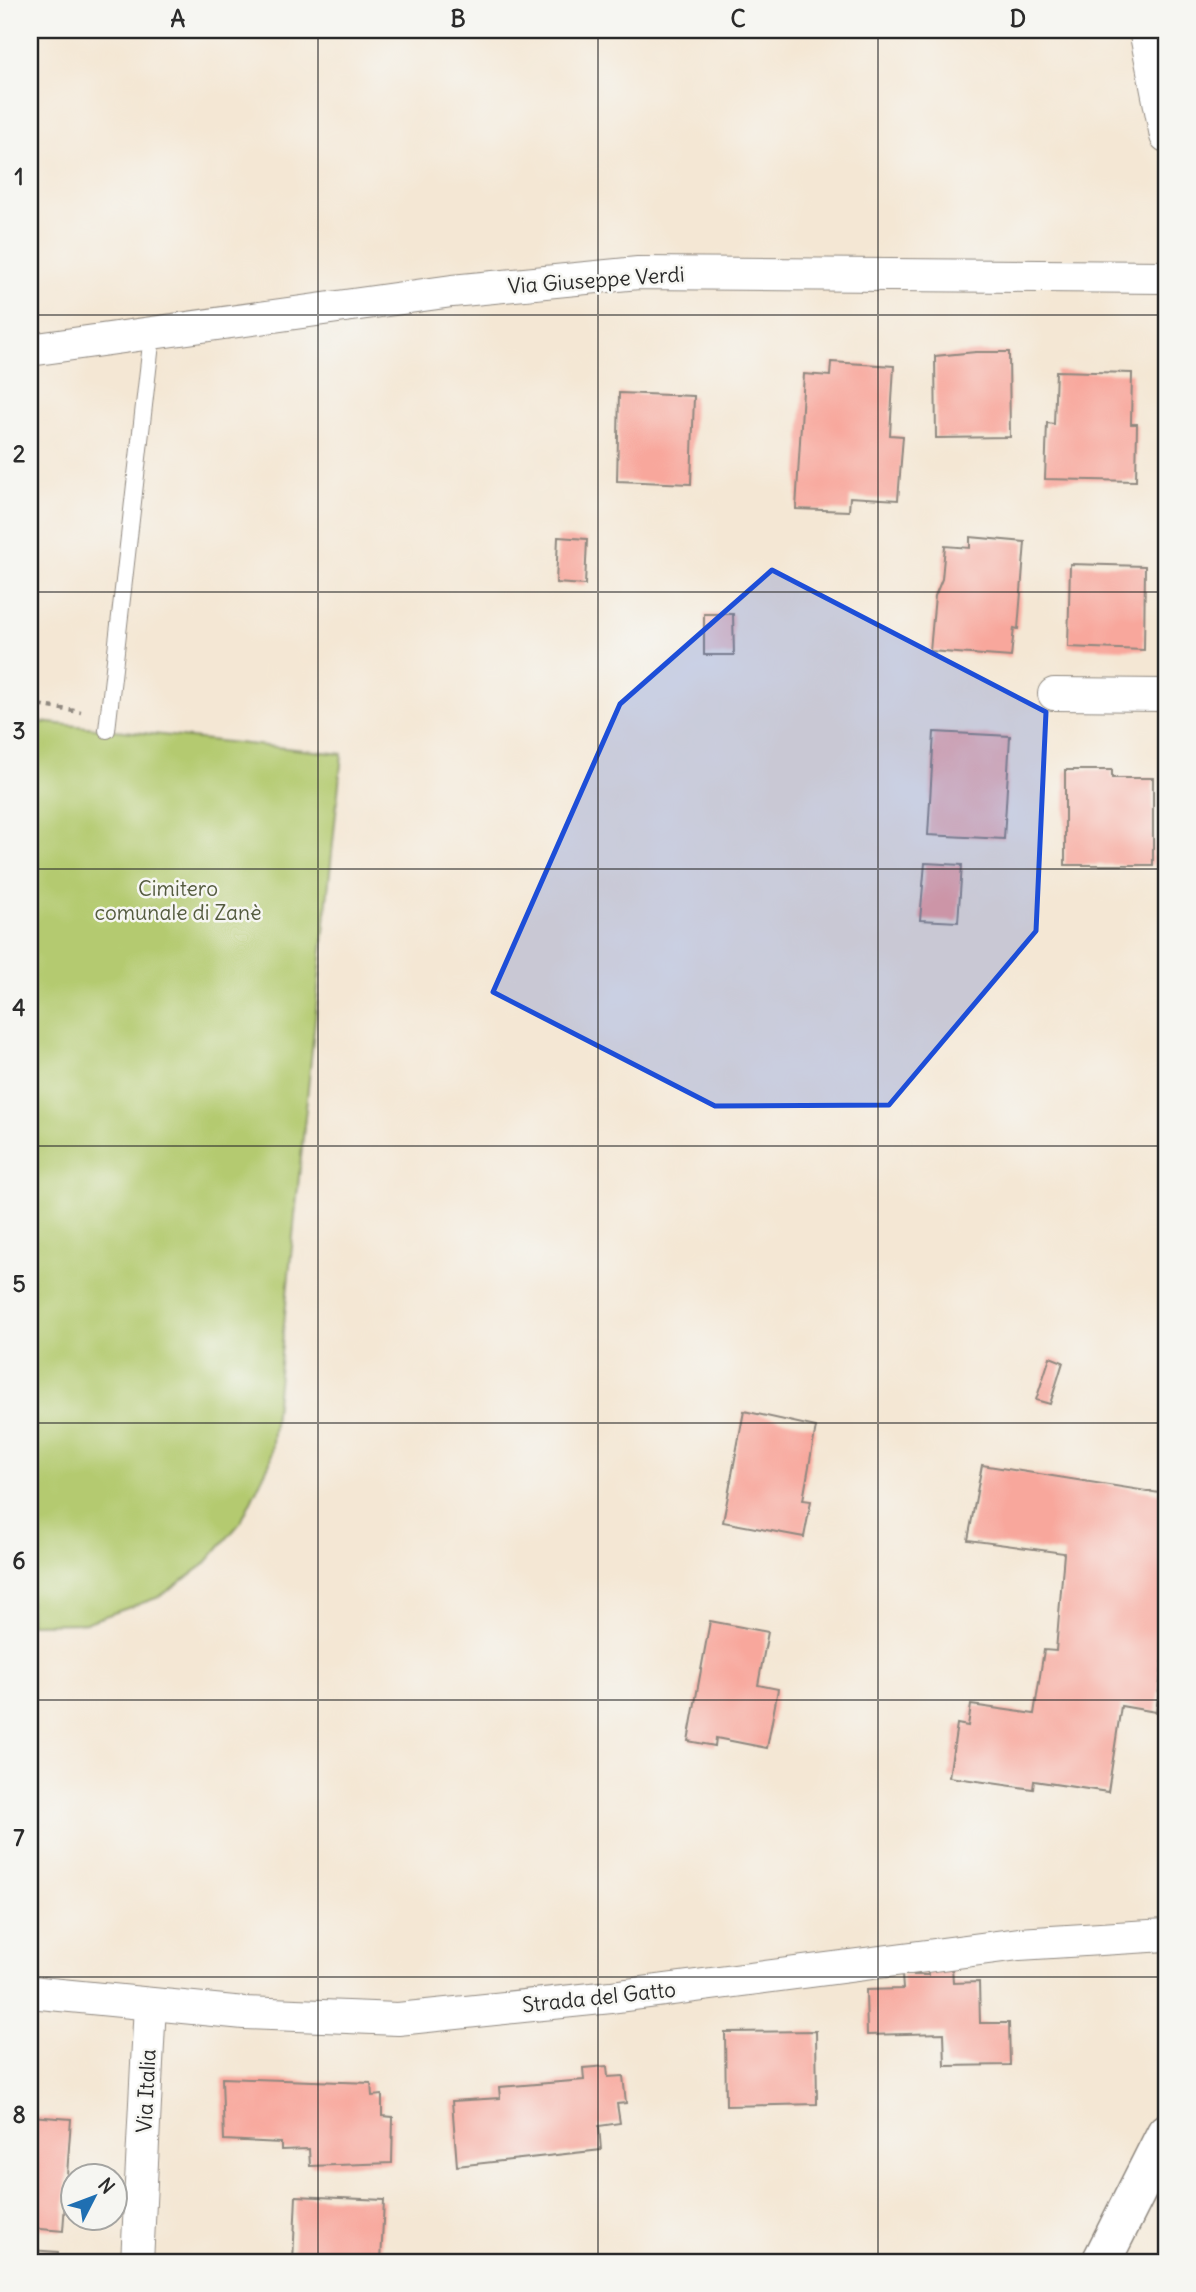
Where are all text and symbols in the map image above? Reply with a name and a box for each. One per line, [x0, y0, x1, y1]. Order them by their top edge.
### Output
text: A [171, 4, 186, 33]
text: B [450, 4, 466, 33]
text: C [730, 4, 746, 33]
text: D [1010, 4, 1026, 33]
text: 1 [14, 162, 24, 191]
street label: Via Giuseppe Verdi [507, 260, 685, 300]
text: 2 [13, 439, 26, 468]
text: 3 [12, 716, 26, 745]
park label: Cimitero comunale di Zanè [94, 875, 262, 926]
text: 4 [12, 993, 26, 1022]
text: 5 [12, 1269, 26, 1298]
text: 6 [12, 1546, 26, 1575]
text: 7 [13, 1823, 25, 1852]
street label: Strada del Gatto [521, 1976, 677, 2018]
street label: Via Italia [130, 2048, 162, 2134]
text: 8 [12, 2100, 26, 2129]
north arrow [60, 2162, 130, 2232]
text: N [93, 2173, 120, 2199]

